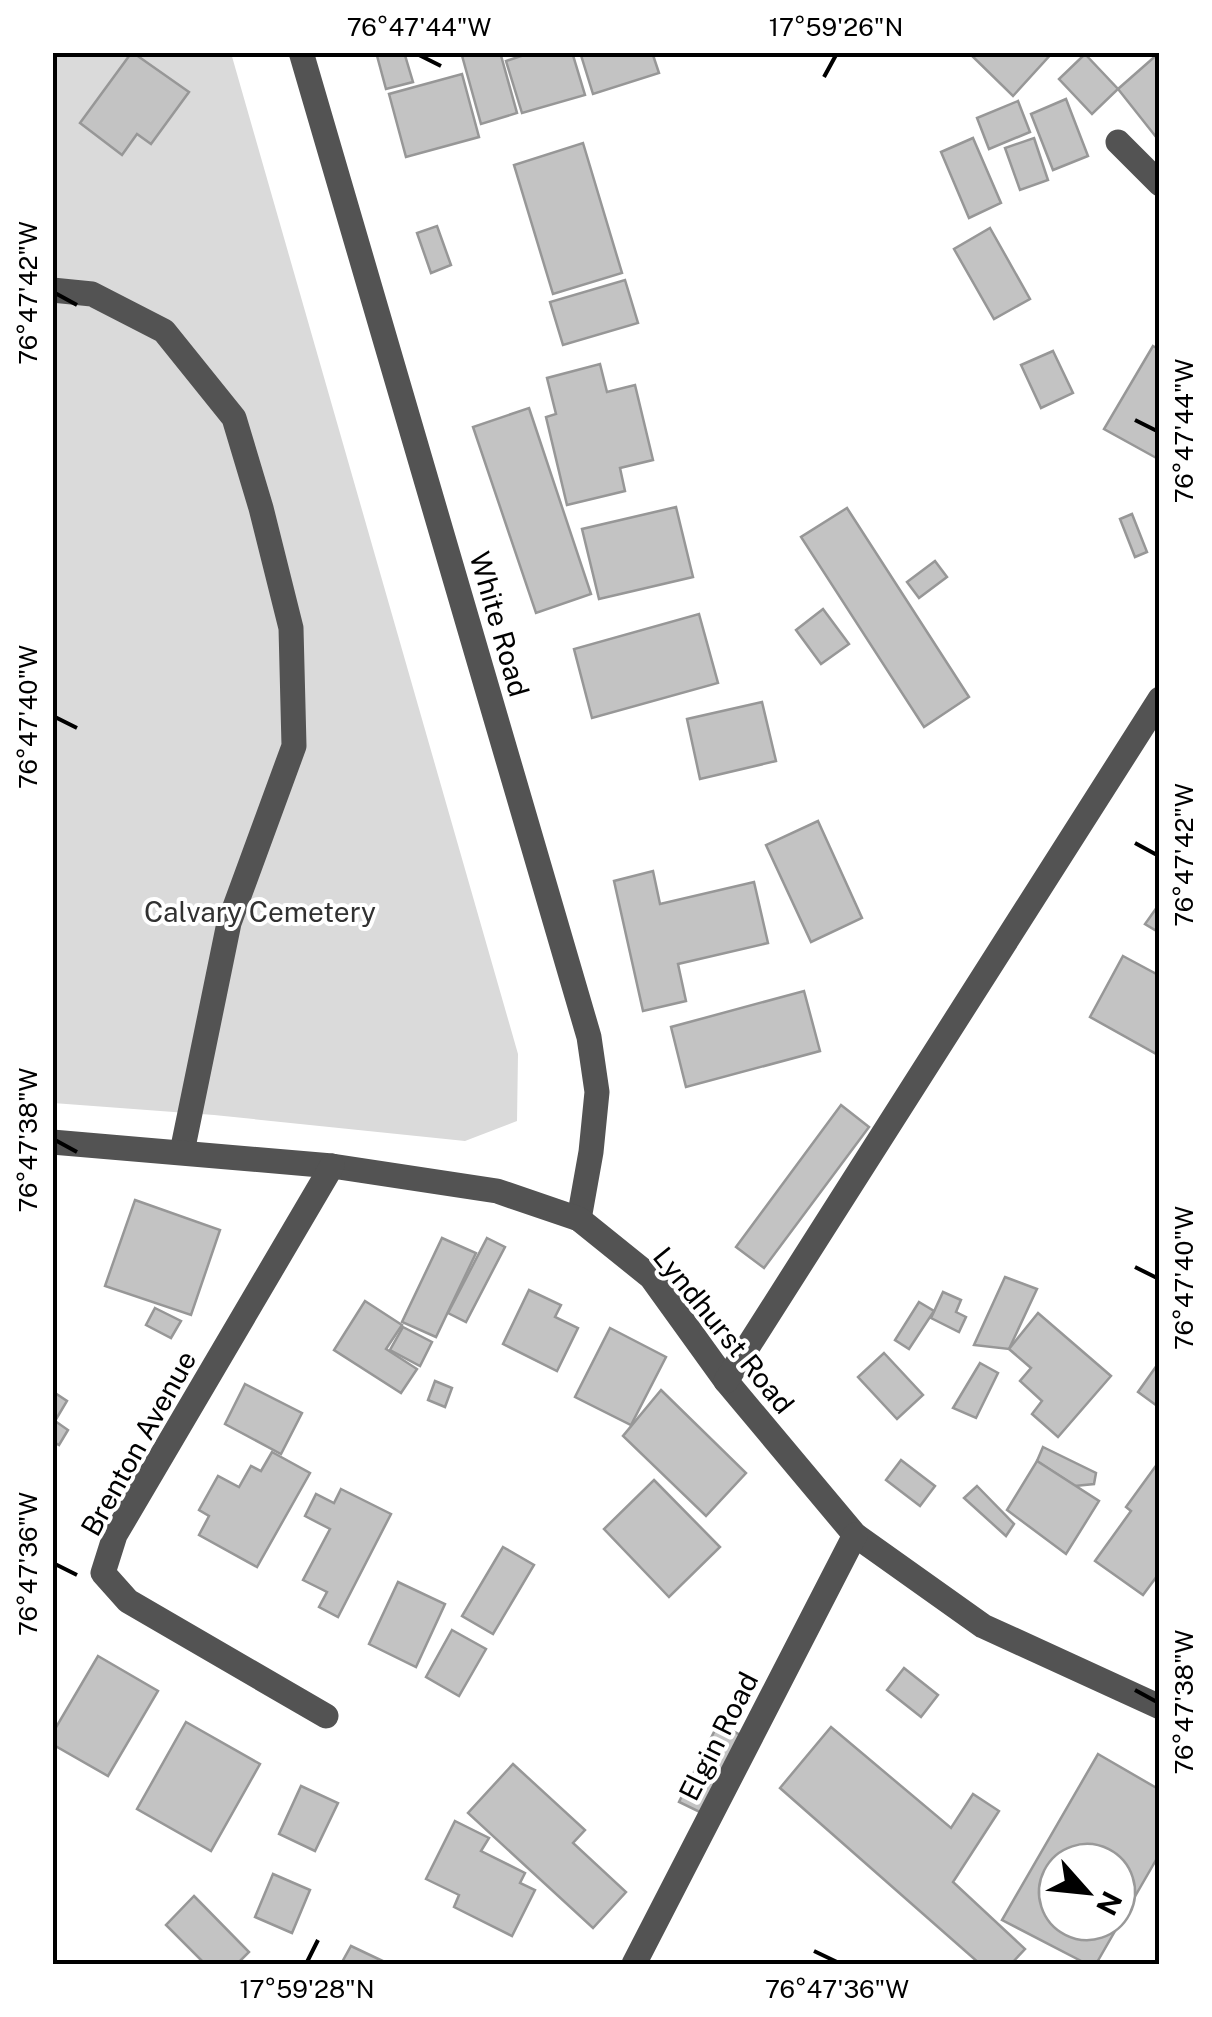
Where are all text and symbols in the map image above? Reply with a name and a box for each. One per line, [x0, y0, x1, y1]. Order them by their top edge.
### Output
text: 76°47'44"W [347, 12, 491, 42]
text: 17°59'26"N [769, 12, 903, 42]
text: 76°47'42"W [13, 221, 43, 365]
text: 76°47'44"W [1169, 359, 1199, 503]
street label: White Road [464, 548, 536, 700]
text: 76°47'40"W [13, 645, 43, 789]
text: 76°47'42"W [1169, 783, 1199, 927]
park label: Calvary Cemetery [144, 895, 376, 928]
text: 76°47'38"W [13, 1067, 43, 1212]
text: 76°47'40"W [1169, 1206, 1199, 1350]
street label: Lyndhurst Road [647, 1240, 801, 1420]
street label: Brenton Avenue [74, 1345, 202, 1541]
text: 76°47'36"W [13, 1492, 43, 1636]
text: 76°47'38"W [1169, 1629, 1199, 1774]
street label: Elgin Road [672, 1666, 764, 1806]
north arrow [1037, 1842, 1137, 1942]
text: N [1090, 1886, 1129, 1921]
text: 17°59'28"N [239, 1974, 375, 2004]
text: 76°47'36"W [765, 1974, 909, 2004]

